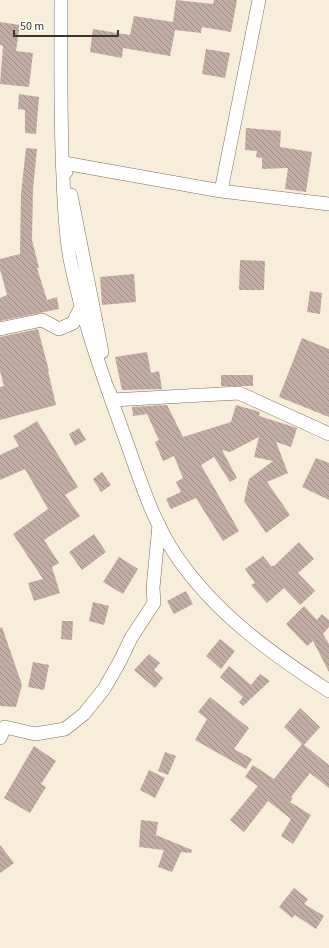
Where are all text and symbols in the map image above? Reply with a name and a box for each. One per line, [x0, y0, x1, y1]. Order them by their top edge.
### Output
scale bar [14, 12, 118, 38]
text: 50 m [20, 18, 44, 35]

